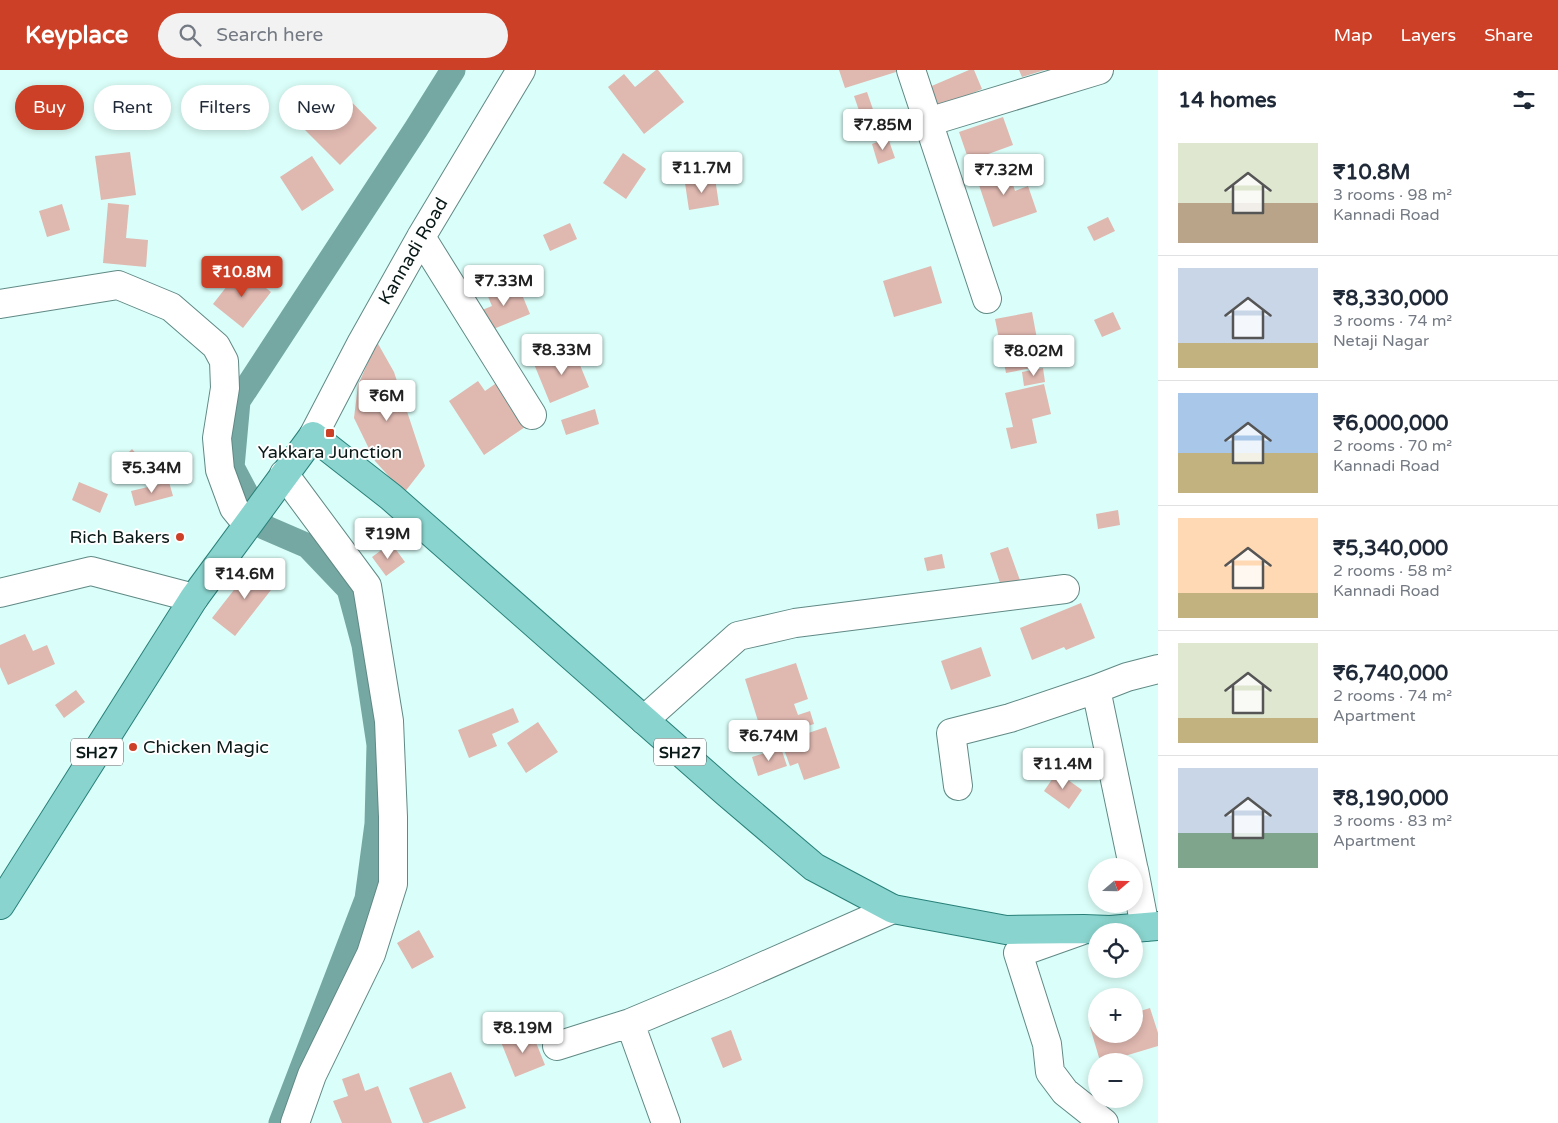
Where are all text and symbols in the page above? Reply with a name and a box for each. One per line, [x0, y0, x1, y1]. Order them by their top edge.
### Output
search box [158, 13, 508, 58]
text: Keyplace [25, 21, 128, 50]
icon: search [176, 21, 204, 49]
text: Search here [216, 24, 323, 46]
text: Map [1334, 24, 1373, 46]
text: Layers [1401, 24, 1456, 46]
text: Share [1484, 24, 1533, 46]
chip: Buy [15, 85, 84, 130]
chip: Rent [94, 85, 171, 130]
chip: Filters [181, 85, 269, 130]
chip: New [279, 85, 353, 130]
icon: filters [1510, 86, 1538, 114]
text: 14 homes [1178, 88, 1277, 113]
pin: ₹7.85M [842, 108, 924, 151]
text: ₹7.85M [854, 115, 912, 135]
pin: ₹11.7M [661, 152, 743, 194]
pin: ₹7.32M [963, 154, 1045, 196]
text: ₹11.7M [673, 158, 731, 178]
text: ₹7.32M [975, 160, 1033, 180]
text: ₹10.8M [1333, 160, 1411, 185]
icon: home [1218, 163, 1278, 223]
text: 3 rooms · 98 m² [1333, 185, 1452, 205]
street label: Kannadi Road [373, 194, 453, 308]
text: Kannadi Road [1333, 205, 1440, 225]
pin: ₹10.8M [201, 256, 283, 298]
text: ₹10.8M [212, 262, 272, 282]
pin: ₹7.33M [463, 264, 545, 307]
text: ₹7.33M [475, 271, 533, 291]
text: ₹8,330,000 [1333, 286, 1449, 311]
icon: home [1218, 288, 1278, 348]
text: 3 rooms · 74 m² [1333, 311, 1452, 331]
text: Netaji Nagar [1333, 331, 1429, 351]
pin: ₹8.33M [521, 334, 603, 376]
pin: ₹8.02M [993, 334, 1075, 377]
text: ₹8.33M [532, 340, 592, 360]
text: ₹8.02M [1004, 341, 1064, 361]
pin: ₹6M [363, 380, 411, 422]
text: ₹6M [370, 386, 404, 406]
text: ₹6,000,000 [1333, 411, 1449, 436]
icon: home [1218, 413, 1278, 473]
marker: Yakkara Junction [324, 427, 336, 439]
text: 2 rooms · 70 m² [1333, 436, 1452, 456]
place label: Yakkara Junction [258, 441, 402, 463]
pin: ₹5.34M [111, 452, 193, 494]
text: Kannadi Road [1333, 456, 1440, 476]
text: ₹5.34M [123, 458, 181, 478]
pin: ₹19M [358, 518, 418, 560]
text: ₹19M [366, 524, 410, 544]
place label: Rich Bakers [70, 526, 170, 548]
marker: Rich Bakers [174, 531, 186, 543]
text: ₹5,340,000 [1333, 536, 1448, 561]
icon: home [1218, 538, 1278, 598]
pin: ₹14.6M [204, 558, 286, 600]
text: 2 rooms · 58 m² [1333, 561, 1452, 581]
text: ₹14.6M [215, 564, 275, 584]
text: Kannadi Road [1333, 581, 1440, 601]
text: ₹6,740,000 [1333, 661, 1448, 686]
icon: home [1218, 663, 1278, 723]
text: 2 rooms · 74 m² [1333, 686, 1452, 706]
text: Apartment [1333, 706, 1416, 726]
pin: ₹6.74M [728, 720, 810, 762]
text: ₹6.74M [740, 726, 798, 746]
place label: Chicken Magic [143, 736, 269, 758]
road number: SH27 [71, 739, 123, 766]
road number: SH27 [654, 739, 706, 766]
marker: Chicken Magic [127, 741, 139, 753]
pin: ₹11.4M [1022, 748, 1104, 790]
text: ₹11.4M [1034, 754, 1092, 774]
text: ₹8,190,000 [1333, 786, 1449, 811]
icon: home [1218, 788, 1278, 848]
text: 3 rooms · 83 m² [1333, 811, 1452, 831]
text: Apartment [1333, 831, 1416, 851]
north arrow [1088, 858, 1142, 912]
map controls [1088, 858, 1143, 1108]
button: locate [1088, 923, 1143, 978]
button: + [1088, 988, 1143, 1043]
pin: ₹8.19M [482, 1012, 564, 1054]
text: ₹8.19M [493, 1018, 553, 1038]
button: − [1088, 1053, 1143, 1108]

